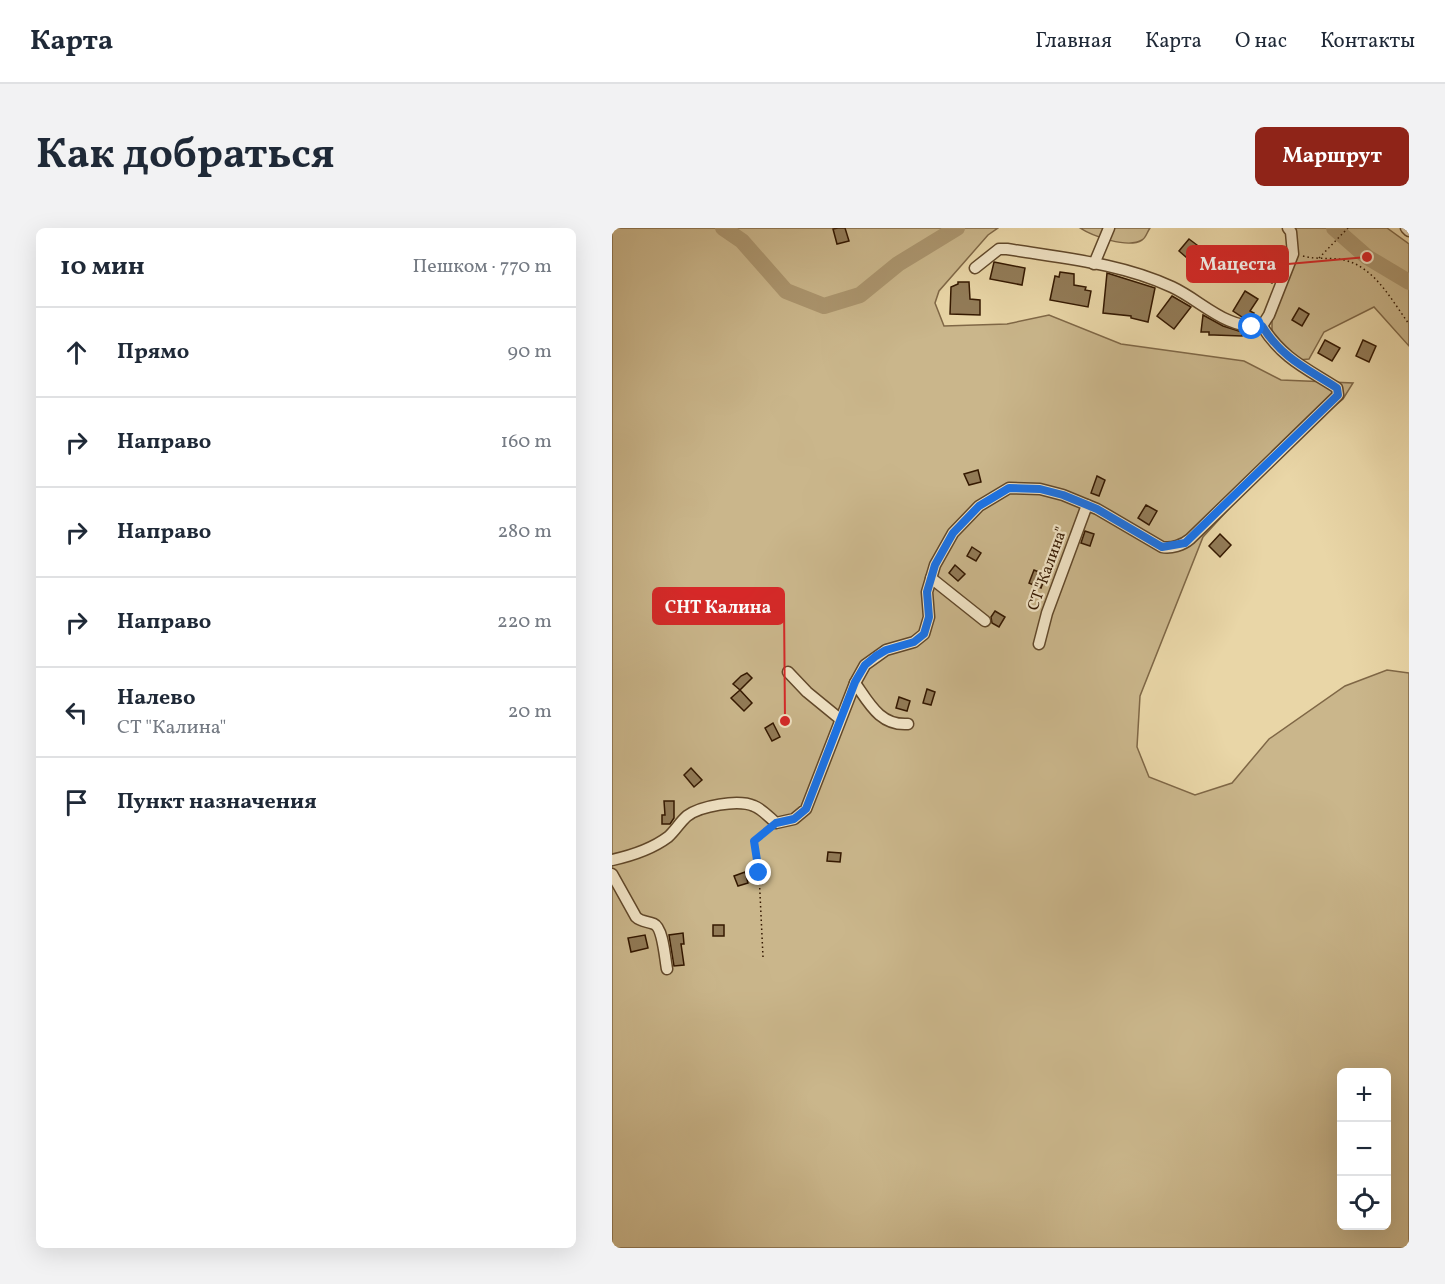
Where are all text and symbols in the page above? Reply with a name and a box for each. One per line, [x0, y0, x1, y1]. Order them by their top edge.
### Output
text: Карта [30, 22, 113, 61]
text: Главная [1035, 27, 1112, 56]
text: Карта [1145, 27, 1202, 56]
text: О нас [1235, 27, 1287, 56]
text: Контакты [1320, 27, 1415, 56]
text: Как добраться [36, 127, 335, 186]
button: Маршрут [1255, 127, 1409, 186]
callout: Мацеста [1187, 246, 1288, 282]
text: 10 мин [60, 249, 145, 285]
text: Пешком · 770 m [412, 253, 552, 281]
text: Мацеста [1200, 253, 1277, 278]
route start [1238, 313, 1264, 339]
icon: ahead [60, 336, 93, 369]
text: Прямо [117, 337, 189, 368]
text: 90 m [508, 338, 552, 366]
icon: right [60, 426, 93, 459]
text: Направо [117, 427, 211, 458]
text: 160 m [500, 428, 552, 456]
icon: right [60, 516, 93, 549]
text: Направо [117, 517, 211, 548]
text: 280 m [497, 518, 552, 546]
street label: СТ "Калина" [1023, 524, 1073, 614]
callout: СНТ Калина [653, 588, 784, 624]
text: СНТ Калина [665, 596, 771, 621]
icon: right [60, 606, 93, 639]
text: Направо [117, 607, 211, 638]
text: 220 m [497, 608, 552, 636]
text: Налево [117, 683, 196, 714]
icon: left [60, 696, 93, 729]
text: 20 m [508, 698, 552, 726]
text: СТ "Калина" [117, 714, 226, 742]
icon: arrive [60, 786, 93, 819]
text: Пункт назначения [117, 787, 317, 818]
route end [745, 859, 771, 885]
map controls [1337, 1068, 1391, 1230]
button: + [1337, 1068, 1391, 1122]
button: − [1337, 1122, 1391, 1176]
button: locate [1337, 1176, 1391, 1230]

